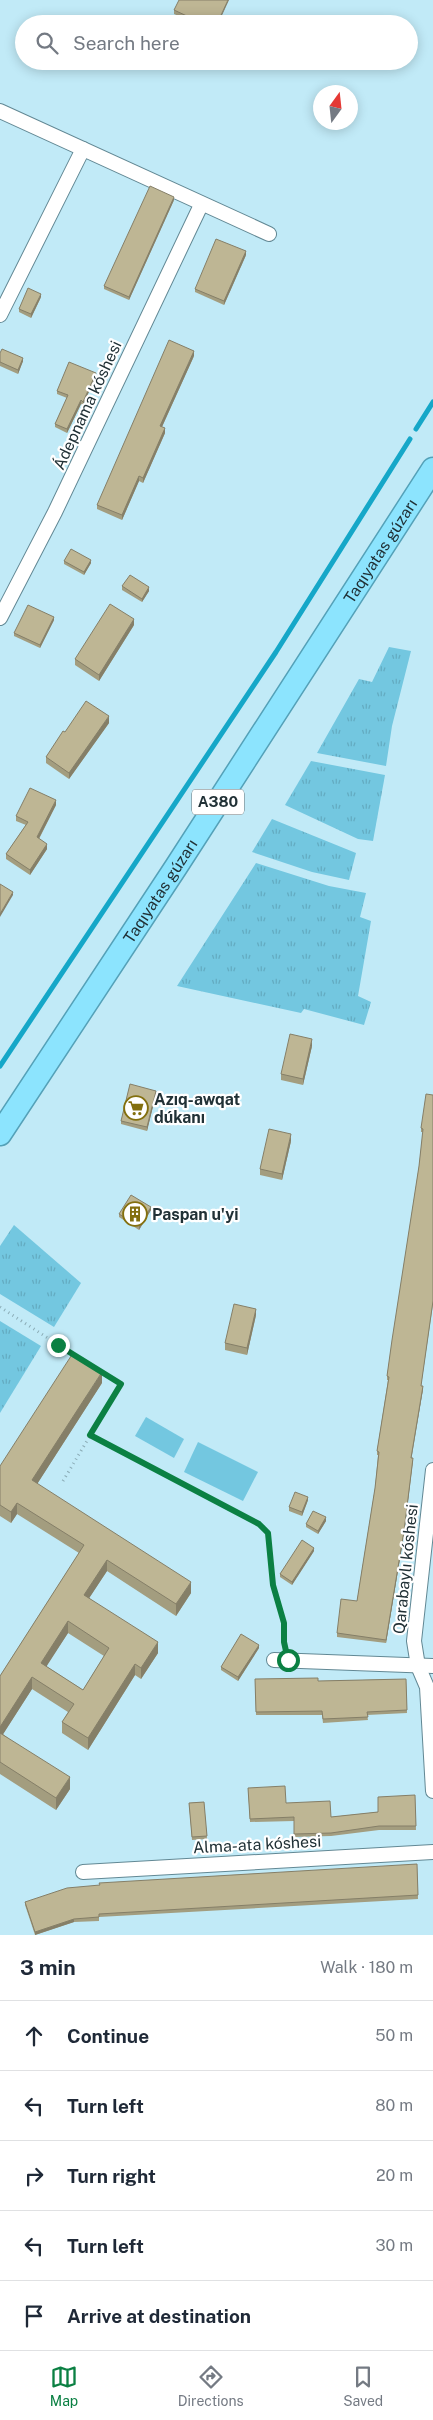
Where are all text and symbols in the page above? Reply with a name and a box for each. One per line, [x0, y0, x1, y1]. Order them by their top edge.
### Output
search box [15, 15, 418, 70]
icon: search [33, 29, 61, 57]
text: Search here [73, 32, 180, 54]
north arrow [313, 85, 358, 130]
street label: Ádepnama kóshesi [48, 337, 126, 473]
street label: Taqıyatas gúzarı [340, 495, 421, 607]
road number: A380 [192, 790, 244, 814]
street label: Taqıyatas gúzarı [119, 836, 201, 947]
place label: Azıq-awqat dúkanı [154, 1090, 241, 1127]
supermarket icon: Azıq-awqat dúkanı [123, 1095, 149, 1121]
building icon: Paspan u'yi [122, 1201, 148, 1227]
place label: Paspan u'yi [152, 1205, 238, 1224]
route end [47, 1334, 70, 1357]
street label: Qarabaylı kóshesi [389, 1503, 422, 1635]
route start [277, 1649, 300, 1672]
street label: Alma-ata kóshesi [192, 1832, 322, 1857]
text: 3 min [20, 1955, 76, 1980]
text: Walk · 180 m [320, 1958, 413, 1977]
icon: ahead [20, 2022, 48, 2050]
text: Continue [67, 2025, 149, 2047]
text: 50 m [375, 2026, 413, 2045]
icon: left [20, 2092, 48, 2120]
text: Turn left [67, 2095, 144, 2117]
text: 80 m [375, 2096, 413, 2115]
icon: right [20, 2162, 48, 2190]
text: Turn right [67, 2165, 156, 2187]
text: 20 m [376, 2166, 413, 2185]
icon: left [20, 2232, 48, 2260]
text: Turn left [67, 2235, 144, 2257]
text: 30 m [376, 2236, 413, 2255]
icon: arrive [20, 2302, 48, 2330]
text: Arrive at destination [67, 2305, 251, 2327]
tab: Map [50, 2363, 78, 2409]
tab: Directions [178, 2363, 244, 2409]
tab: Saved [343, 2363, 383, 2409]

